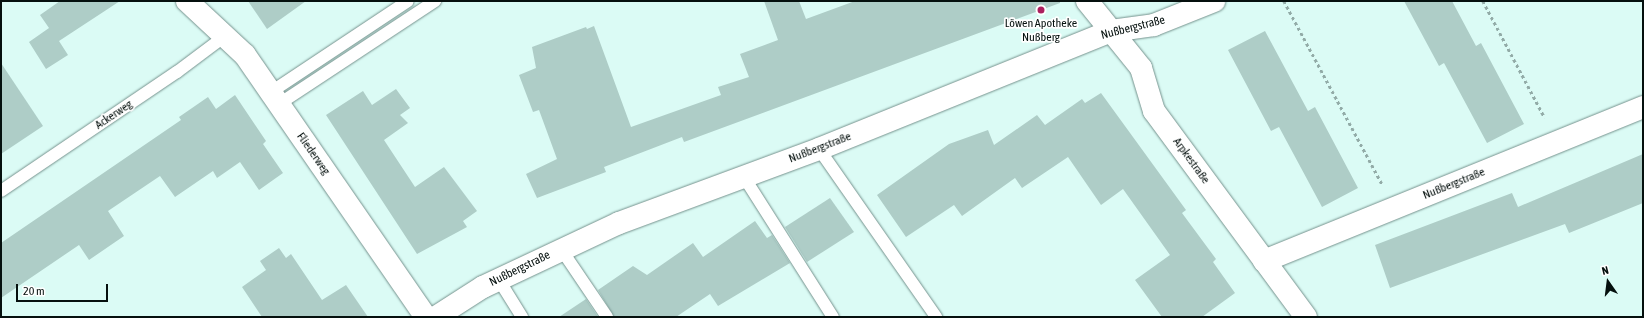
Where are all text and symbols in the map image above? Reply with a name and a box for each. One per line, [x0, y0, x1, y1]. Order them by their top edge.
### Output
marker: Löwen Apotheke Nußberg [1036, 5, 1046, 15]
street label: Nußbergstraße [1099, 13, 1167, 43]
place label: Löwen Apotheke Nußberg [1005, 17, 1077, 45]
street label: Ackerweg [93, 97, 135, 133]
street label: Fliederweg [293, 130, 333, 178]
street label: Nußbergstraße [787, 130, 853, 166]
street label: Arpkestraße [1170, 135, 1212, 187]
street label: Nußbergstraße [1421, 165, 1487, 203]
street label: Nußbergstraße [487, 248, 553, 290]
north arrow [1588, 262, 1628, 302]
text: N [1600, 264, 1610, 277]
scale bar [18, 276, 110, 302]
text: 20 m [23, 284, 45, 298]

